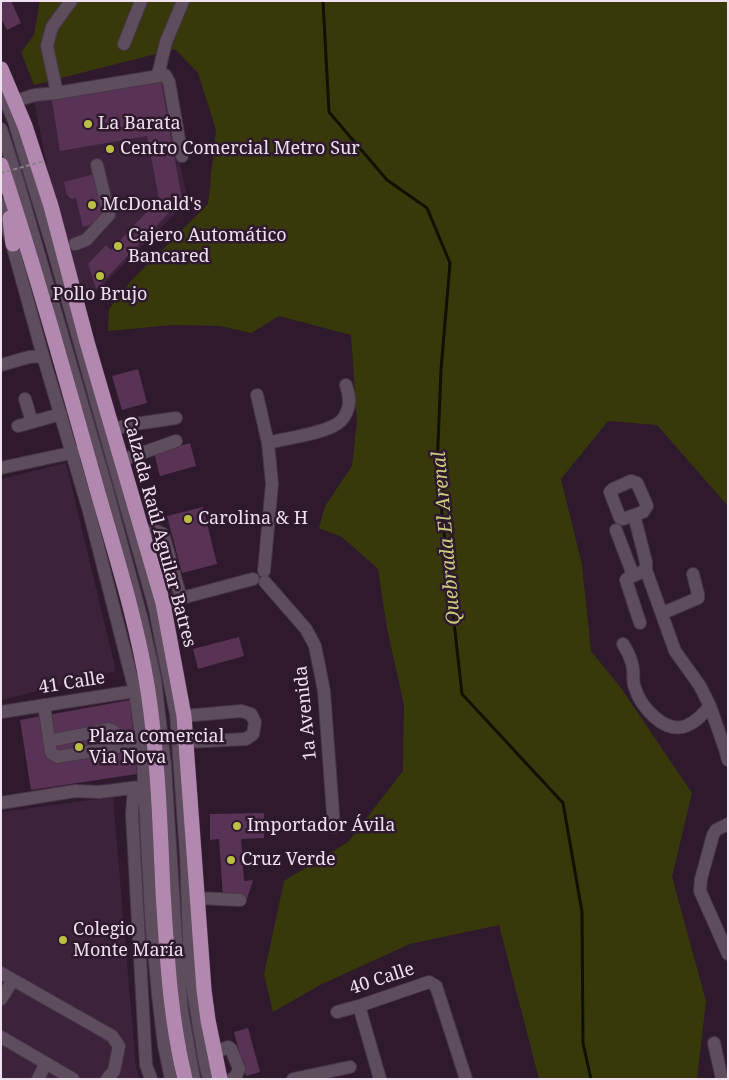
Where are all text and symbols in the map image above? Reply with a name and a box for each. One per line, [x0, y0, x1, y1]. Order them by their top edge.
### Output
place label: La Barata [98, 113, 181, 135]
marker: La Barata [82, 118, 94, 130]
place label: Centro Comercial Metro Sur [120, 138, 360, 160]
marker: Centro Comercial Metro Sur [104, 143, 116, 155]
place label: McDonald's [102, 194, 202, 216]
marker: McDonald's [86, 199, 98, 211]
place label: Cajero Automático Bancared [128, 225, 287, 268]
marker: Cajero Automático Bancared [112, 240, 124, 252]
marker: Pollo Brujo [94, 270, 106, 282]
place label: Pollo Brujo [53, 284, 147, 306]
street label: Calzada Raúl Aguilar Batres [118, 414, 200, 650]
water label: Quebrada El Arenal [428, 450, 466, 626]
place label: Carolina & H [198, 508, 308, 530]
marker: Carolina & H [182, 513, 194, 525]
street label: 1a Avenida [290, 665, 322, 761]
street label: 41 Calle [37, 667, 107, 699]
place label: Plaza comercial Via Nova [89, 726, 224, 769]
marker: Plaza comercial Via Nova [73, 741, 85, 753]
place label: Importador Ávila [247, 815, 395, 837]
marker: Importador Ávila [231, 820, 243, 832]
place label: Cruz Verde [241, 849, 336, 871]
marker: Cruz Verde [225, 854, 237, 866]
place label: Colegio Monte María [73, 919, 184, 962]
marker: Colegio Monte María [57, 934, 69, 946]
street label: 40 Calle [347, 958, 417, 1000]

